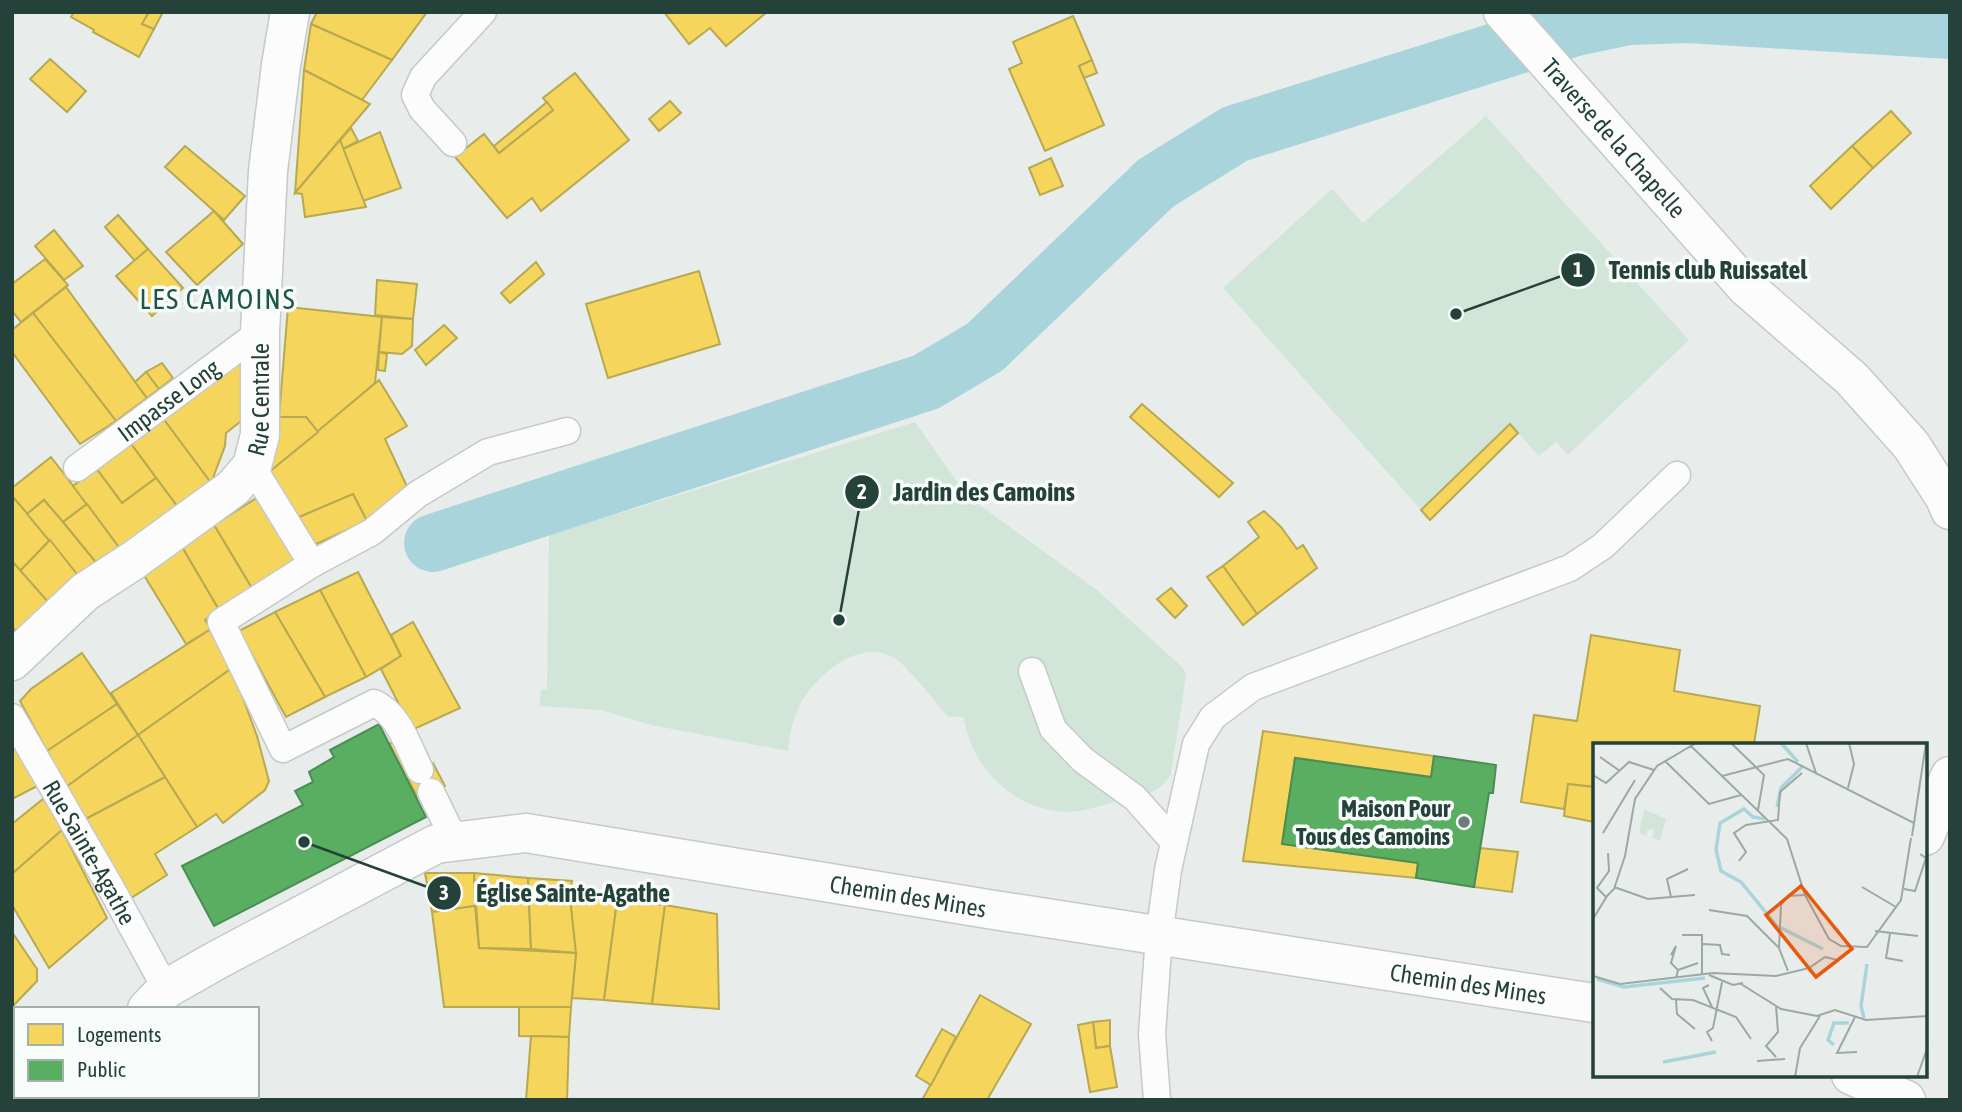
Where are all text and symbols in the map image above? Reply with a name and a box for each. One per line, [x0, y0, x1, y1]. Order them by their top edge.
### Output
street label: Traverse de la Chapelle [1537, 53, 1692, 223]
callout: Tennis club Ruissatel [1560, 246, 1822, 293]
text: Tennis club Ruissatel [1609, 255, 1808, 285]
text: 1 [1573, 257, 1583, 281]
district label: LES CAMOINS [139, 283, 297, 315]
street label: Rue Centrale [242, 343, 274, 459]
street label: Impasse Long [112, 353, 225, 447]
callout: Jardin des Camoins [844, 469, 1089, 516]
text: Jardin des Camoins [892, 477, 1075, 507]
text: 2 [857, 479, 867, 503]
inset map [1593, 743, 1927, 1077]
street label: Rue Sainte-Agathe [38, 775, 142, 929]
place label: Maison Pour Tous des Camoins [1296, 795, 1451, 850]
marker: Maison Pour Tous des Camoins [1456, 814, 1472, 830]
callout: Église Sainte-Agathe [427, 869, 684, 916]
street label: Chemin des Mines [828, 870, 988, 922]
text: Église Sainte-Agathe [476, 878, 670, 908]
text: 3 [439, 880, 449, 904]
street label: Chemin des Mines [1388, 958, 1548, 1009]
legend [14, 1007, 259, 1098]
text: Logements [77, 1022, 161, 1046]
text: Public [77, 1057, 126, 1081]

